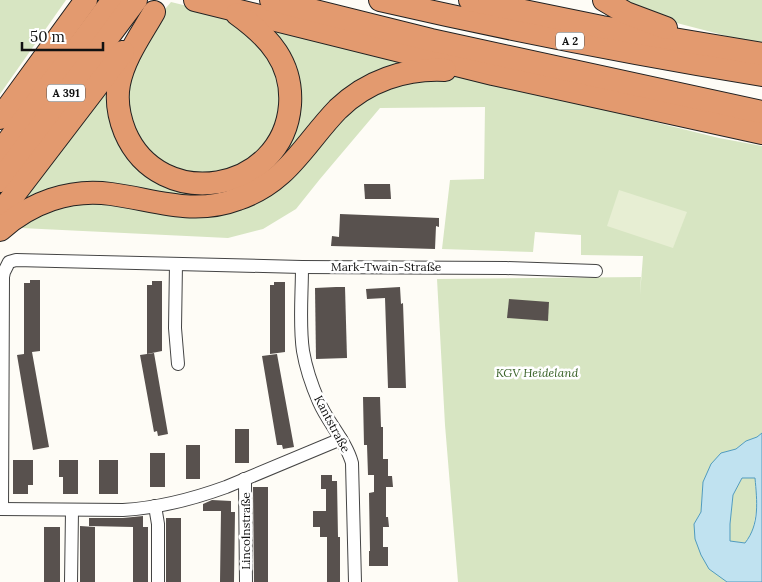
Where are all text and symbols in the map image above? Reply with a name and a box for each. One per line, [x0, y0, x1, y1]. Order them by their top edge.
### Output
scale bar [22, 20, 104, 52]
text: 50 m [30, 27, 65, 46]
road number: A 2 [556, 32, 584, 49]
road number: A 391 [47, 85, 85, 102]
street label: Mark-Twain-Straße [331, 259, 442, 274]
park label: KGV Heideland [496, 365, 579, 380]
street label: Kantstraße [311, 393, 354, 455]
street label: Lincolnstraße [238, 492, 253, 570]

